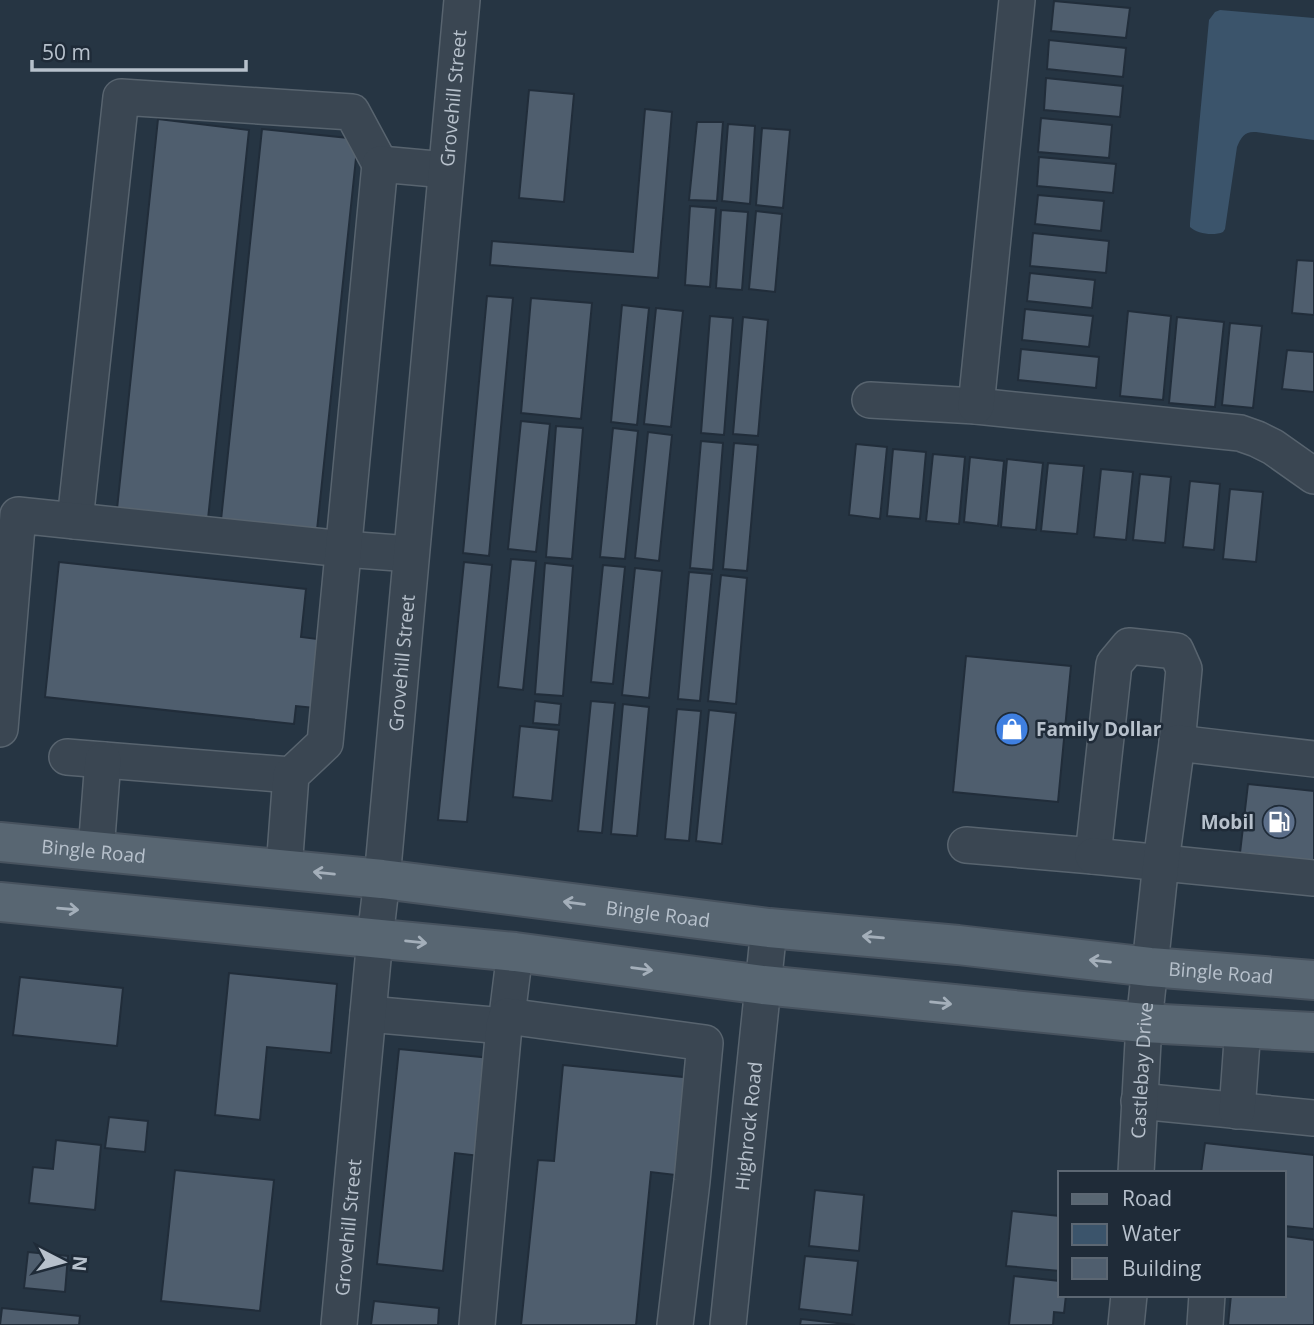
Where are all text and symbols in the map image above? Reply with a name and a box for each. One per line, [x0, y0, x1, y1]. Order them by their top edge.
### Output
scale bar [32, 28, 245, 72]
street label: Grovehill Street [434, 29, 472, 168]
text: 50 m [42, 38, 91, 66]
street label: Grovehill Street [382, 593, 421, 733]
shop icon: Family Dollar [993, 710, 1031, 748]
place label: Family Dollar [1036, 716, 1162, 742]
fuel station icon: Mobil [1260, 803, 1298, 841]
place label: Mobil [1201, 809, 1254, 835]
street label: Bingle Road [40, 833, 147, 869]
one-way arrow [313, 866, 336, 879]
street label: Bingle Road [604, 894, 712, 933]
one-way arrow [564, 896, 586, 909]
one-way arrow [56, 903, 79, 916]
one-way arrow [863, 930, 885, 943]
one-way arrow [405, 936, 427, 949]
one-way arrow [1089, 954, 1111, 967]
street label: Bingle Road [1168, 956, 1274, 990]
one-way arrow [630, 962, 653, 975]
one-way arrow [930, 996, 952, 1009]
street label: Castlebay Drive [1125, 1000, 1159, 1139]
street label: Highrock Road [729, 1060, 768, 1192]
street label: Grovehill Street [329, 1158, 367, 1297]
legend [1058, 1171, 1286, 1297]
text: Road [1122, 1184, 1172, 1212]
text: Water [1122, 1219, 1181, 1247]
north arrow [28, 1227, 98, 1297]
text: Building [1122, 1254, 1201, 1282]
text: N [66, 1255, 94, 1273]

